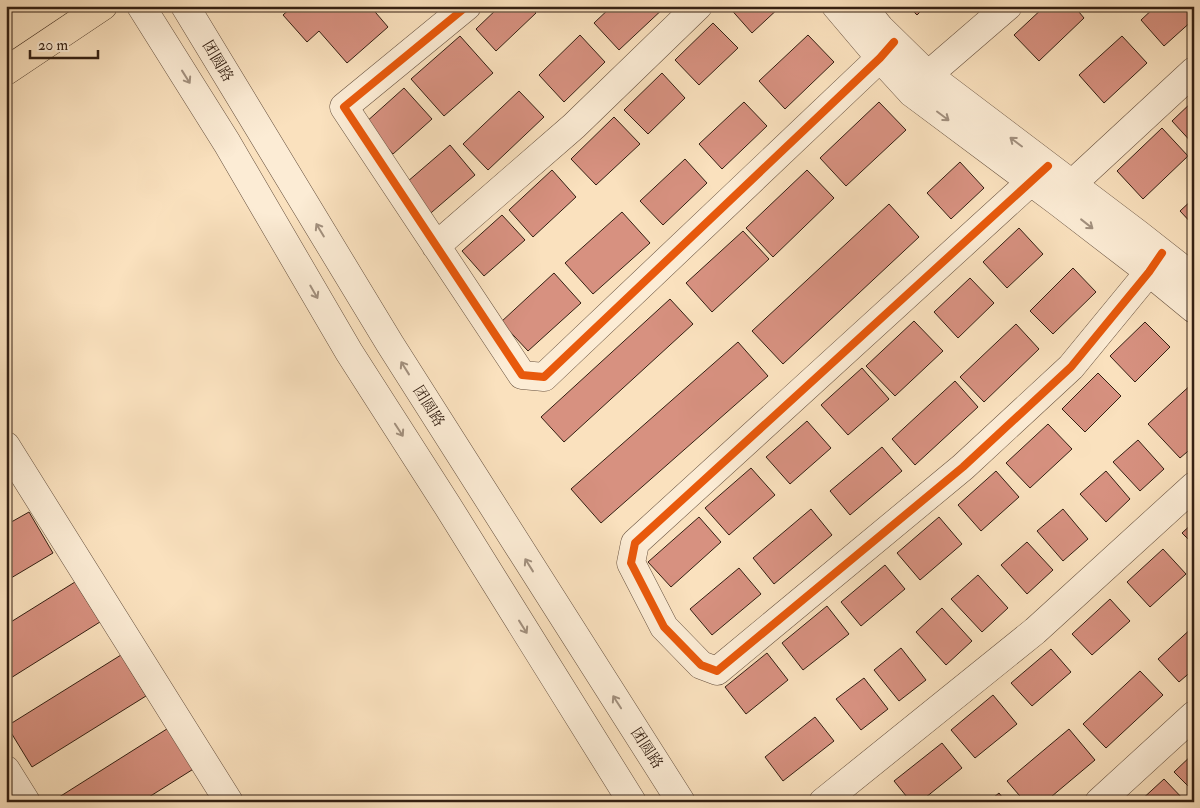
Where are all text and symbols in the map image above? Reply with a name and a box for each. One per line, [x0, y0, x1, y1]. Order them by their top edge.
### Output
scale bar [30, 28, 98, 60]
text: 20 m [38, 36, 68, 55]
street label: 团圆路 [198, 37, 237, 85]
one-way arrow [180, 70, 191, 84]
one-way arrow [936, 110, 949, 121]
one-way arrow [1009, 137, 1023, 147]
one-way arrow [1080, 219, 1094, 229]
one-way arrow [315, 223, 325, 237]
one-way arrow [309, 284, 319, 299]
one-way arrow [400, 362, 410, 376]
street label: 团圆路 [409, 382, 449, 430]
one-way arrow [393, 423, 404, 437]
one-way arrow [524, 558, 534, 572]
one-way arrow [518, 619, 528, 633]
one-way arrow [612, 695, 622, 709]
street label: 团圆路 [626, 724, 667, 772]

